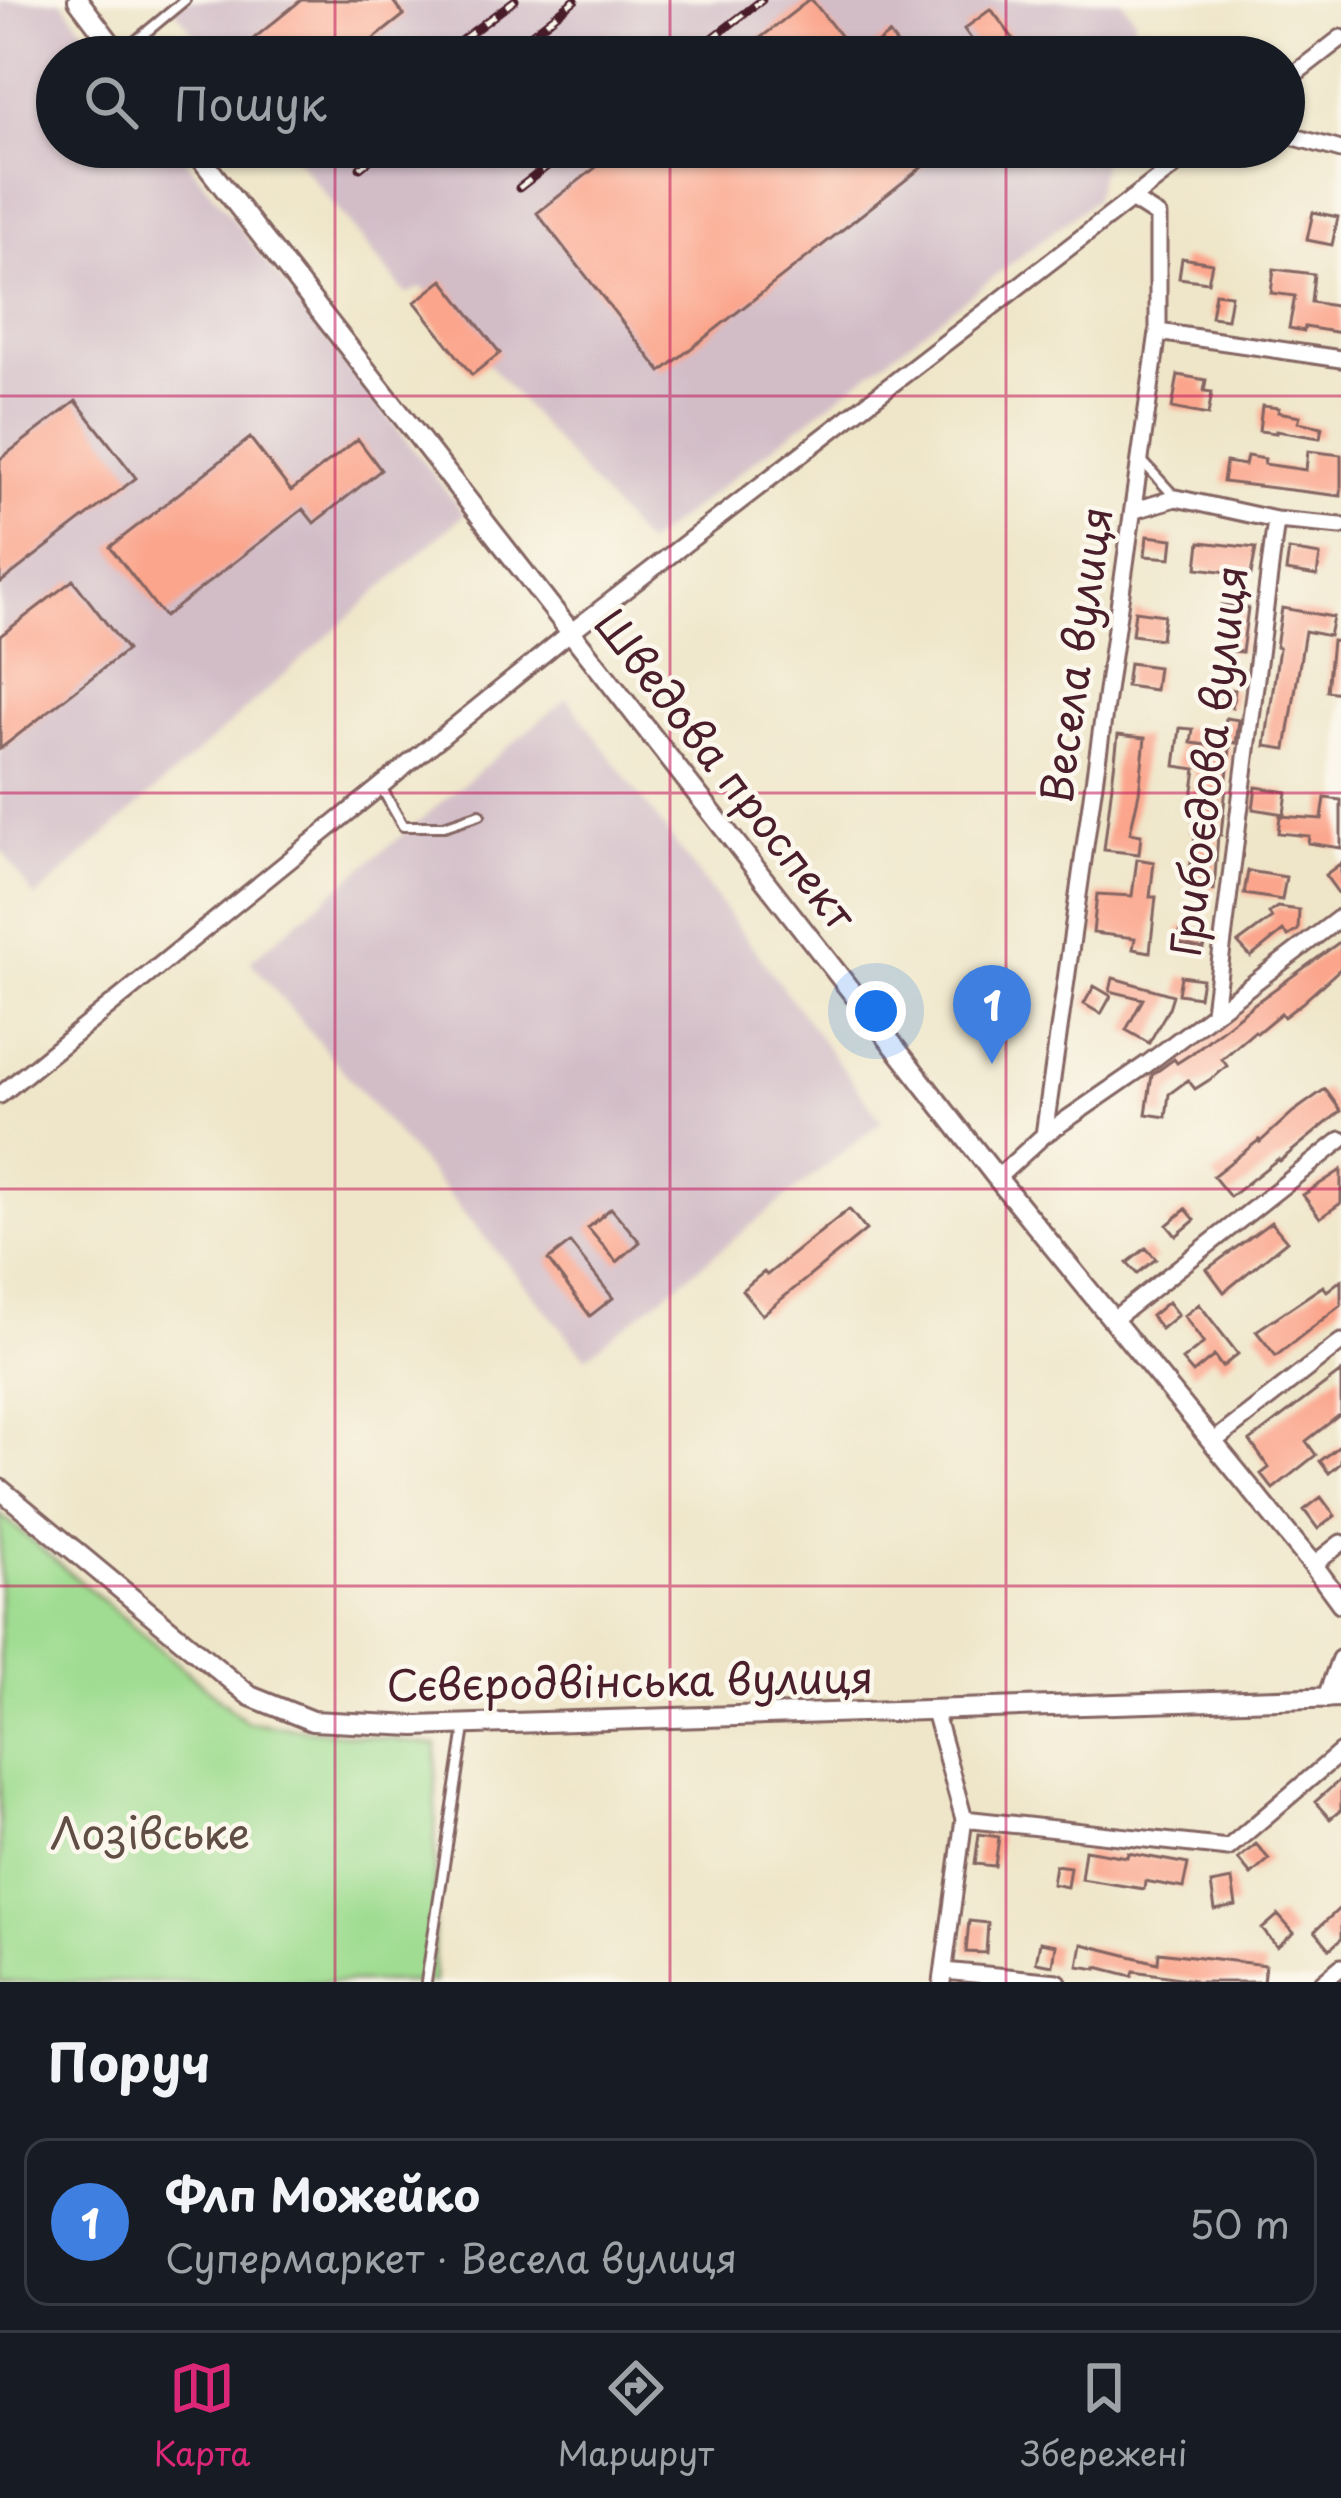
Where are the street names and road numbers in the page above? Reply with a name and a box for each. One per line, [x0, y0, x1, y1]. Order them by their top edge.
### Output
street label: Весела вулиця [1023, 502, 1126, 807]
street label: Грибоєдова вулиця [1151, 562, 1262, 960]
street label: Шведова проспект [581, 594, 873, 943]
street label: Сєвєродвінська вулиця [386, 1644, 874, 1715]

